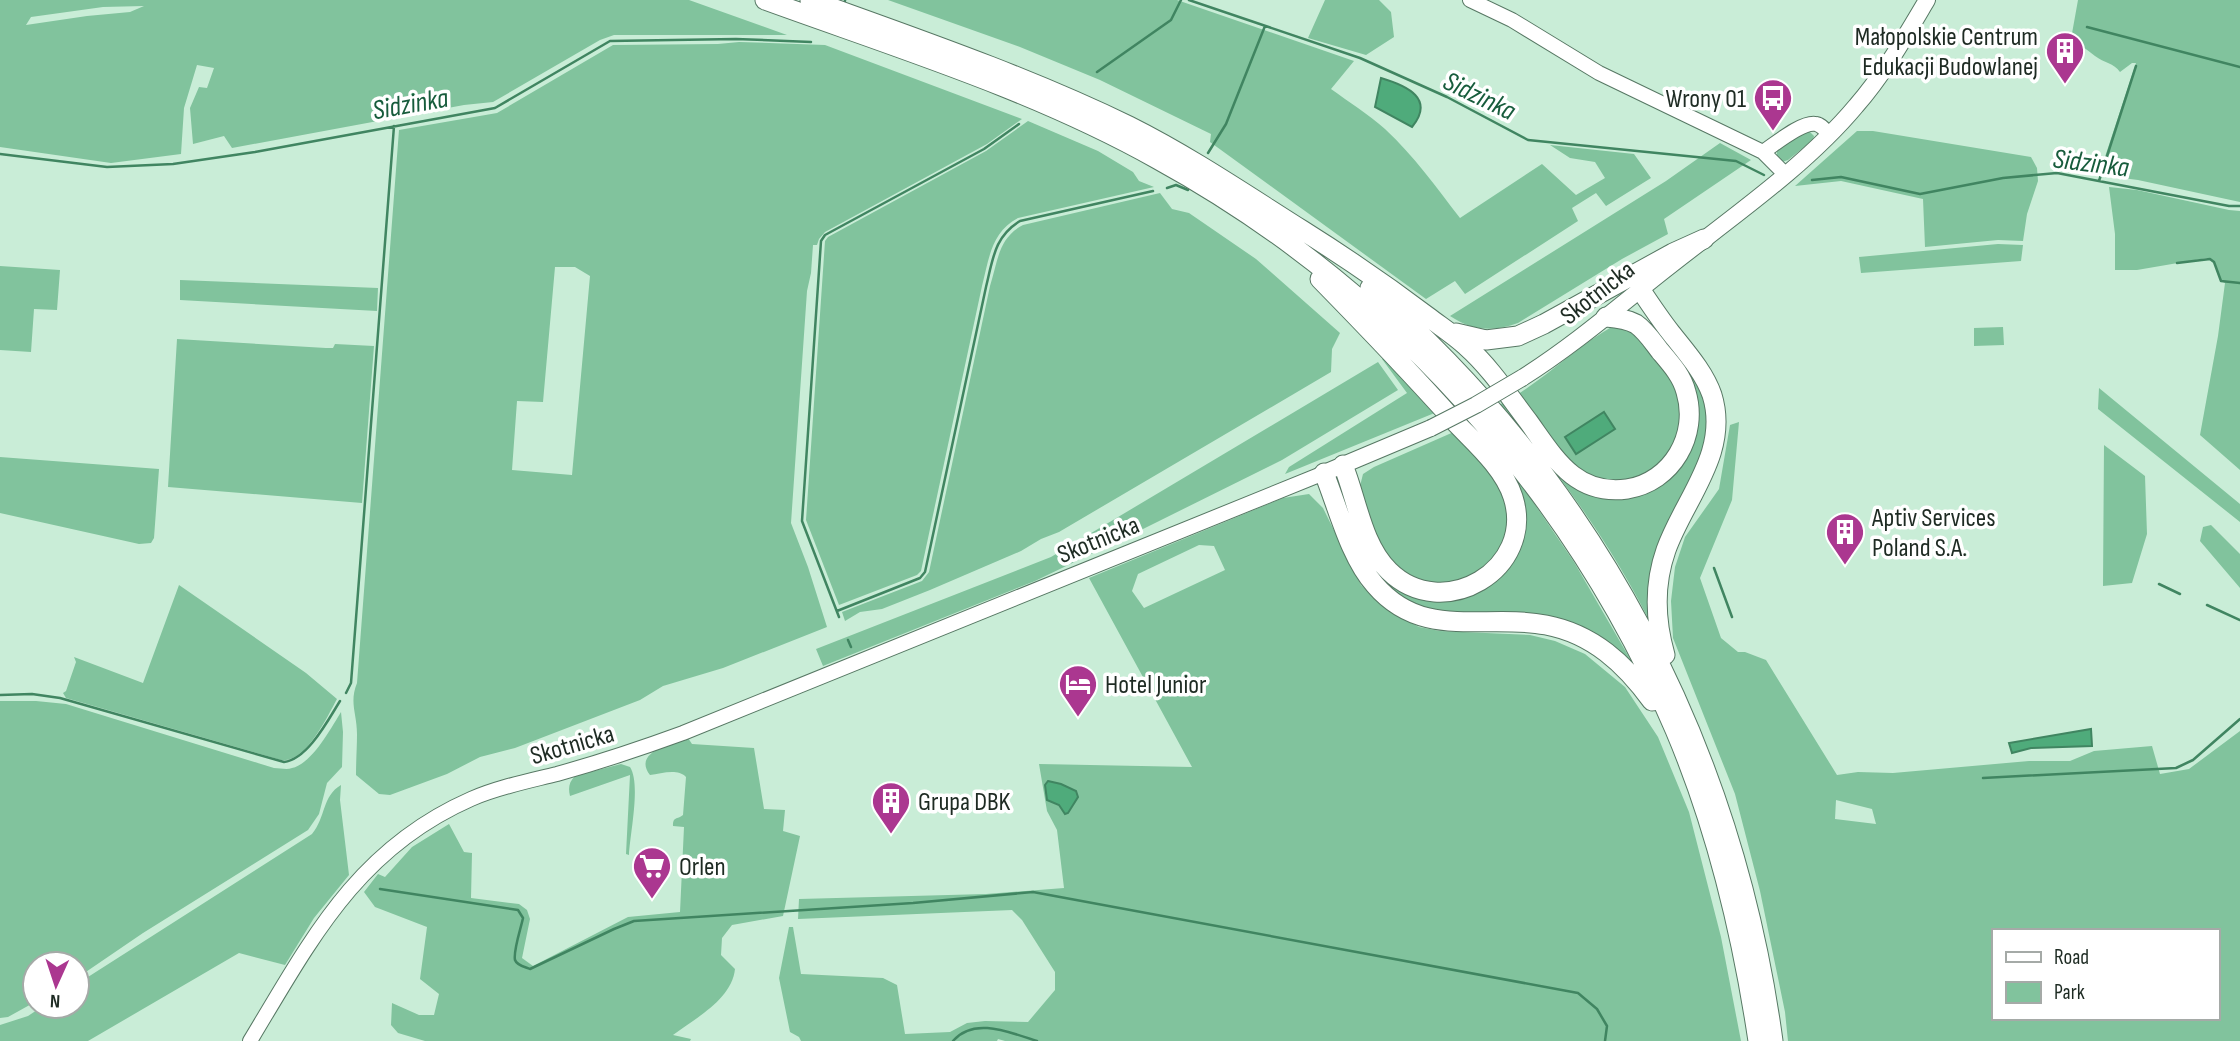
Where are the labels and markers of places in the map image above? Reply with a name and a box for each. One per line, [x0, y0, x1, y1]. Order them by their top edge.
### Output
place label: Małopolskie Centrum Edukacji Budowlanej [1855, 22, 2038, 83]
building icon: Małopolskie Centrum Edukacji Budowlanej [2044, 30, 2086, 85]
bus stop icon: Wrony 01 [1752, 77, 1794, 132]
place label: Wrony 01 [1666, 84, 1746, 115]
place label: Aptiv Services Poland S.A. [1871, 503, 1996, 564]
building icon: Aptiv Services Poland S.A. [1824, 511, 1866, 566]
hotel icon: Hotel Junior [1057, 663, 1099, 718]
place label: Hotel Junior [1105, 670, 1207, 701]
building icon: Grupa DBK [870, 780, 912, 835]
place label: Grupa DBK [918, 787, 1011, 818]
supermarket icon: Orlen [631, 845, 673, 900]
place label: Orlen [679, 852, 726, 883]

